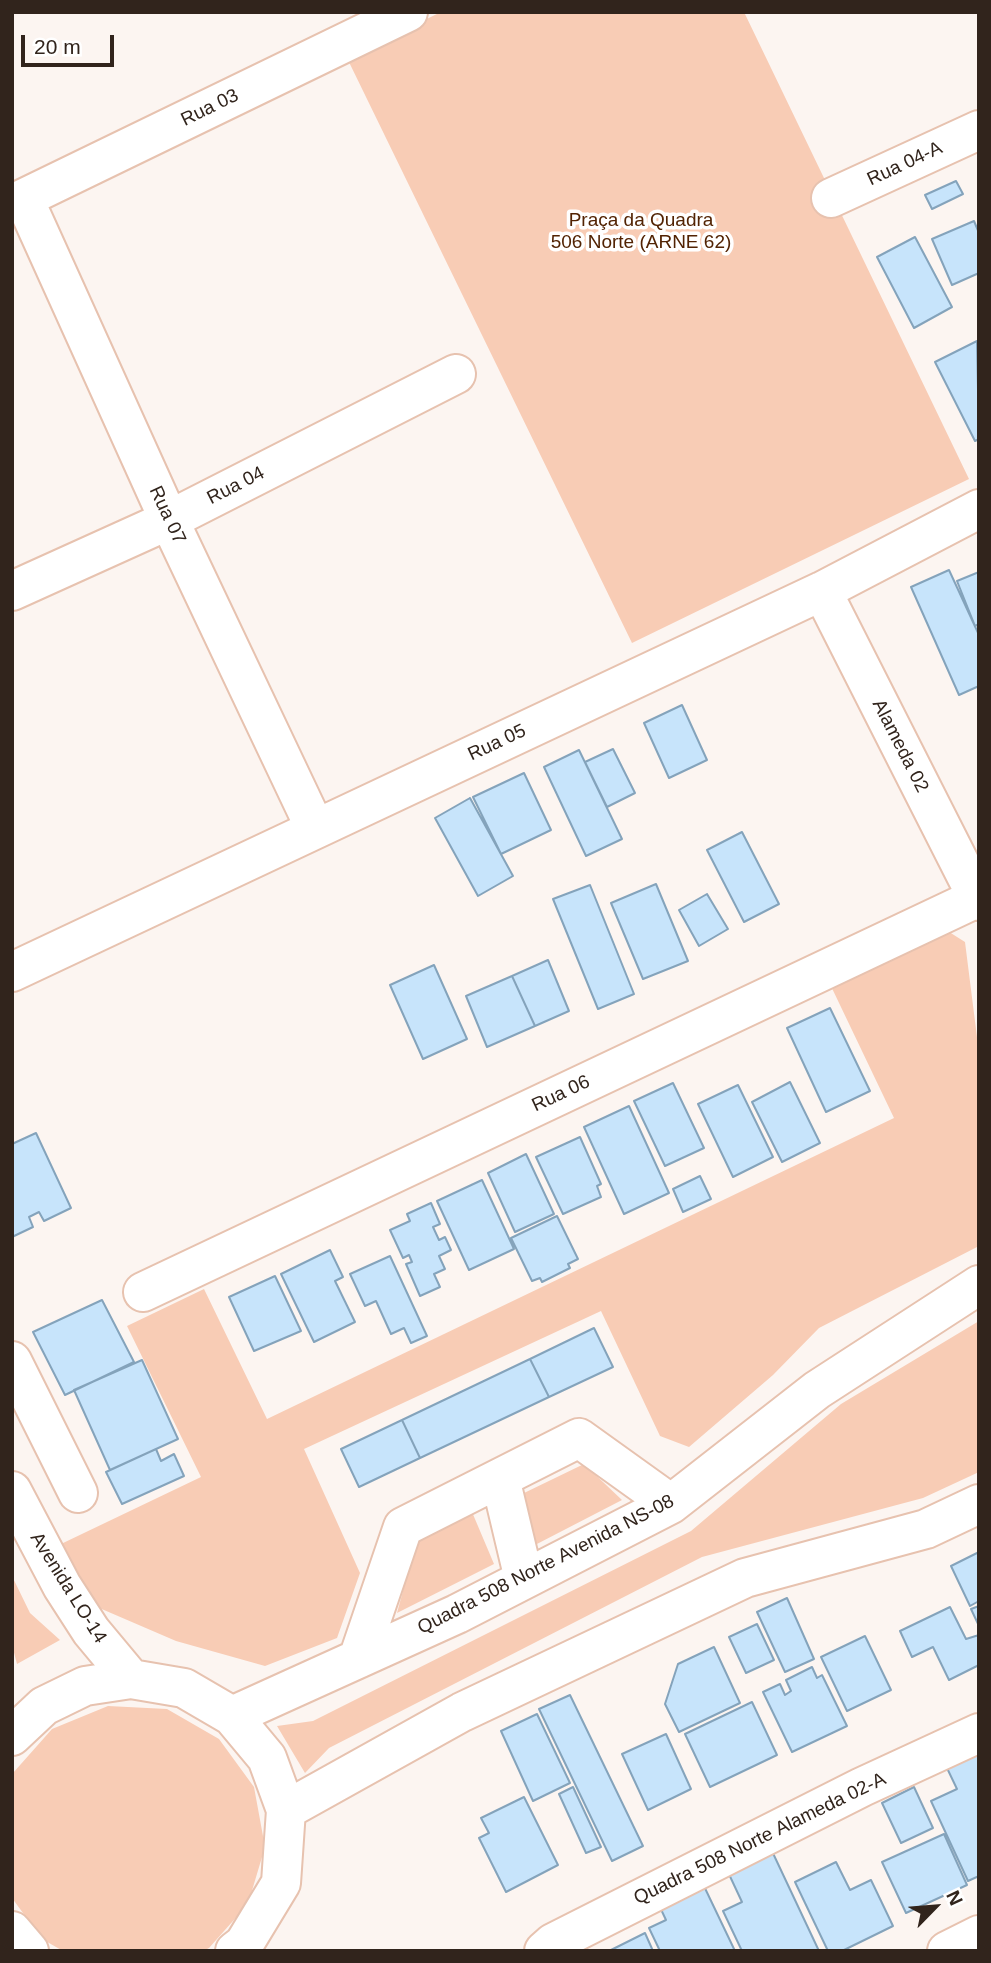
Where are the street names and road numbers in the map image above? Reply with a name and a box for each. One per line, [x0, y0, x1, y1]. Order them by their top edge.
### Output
street label: Rua 03 [177, 84, 243, 132]
street label: Rua 04-A [864, 137, 946, 191]
street label: Rua 04 [204, 462, 268, 510]
street label: Rua 07 [144, 482, 190, 548]
street label: Alameda 02 [867, 696, 933, 796]
street label: Rua 05 [464, 720, 530, 766]
street label: Rua 06 [528, 1071, 594, 1117]
street label: Quadra 508 Norte Avenida NS-08 [414, 1490, 678, 1640]
street label: Avenida LO-14 [25, 1528, 111, 1648]
street label: Quadra 508 Norte Alameda 02-A [630, 1768, 890, 1910]

